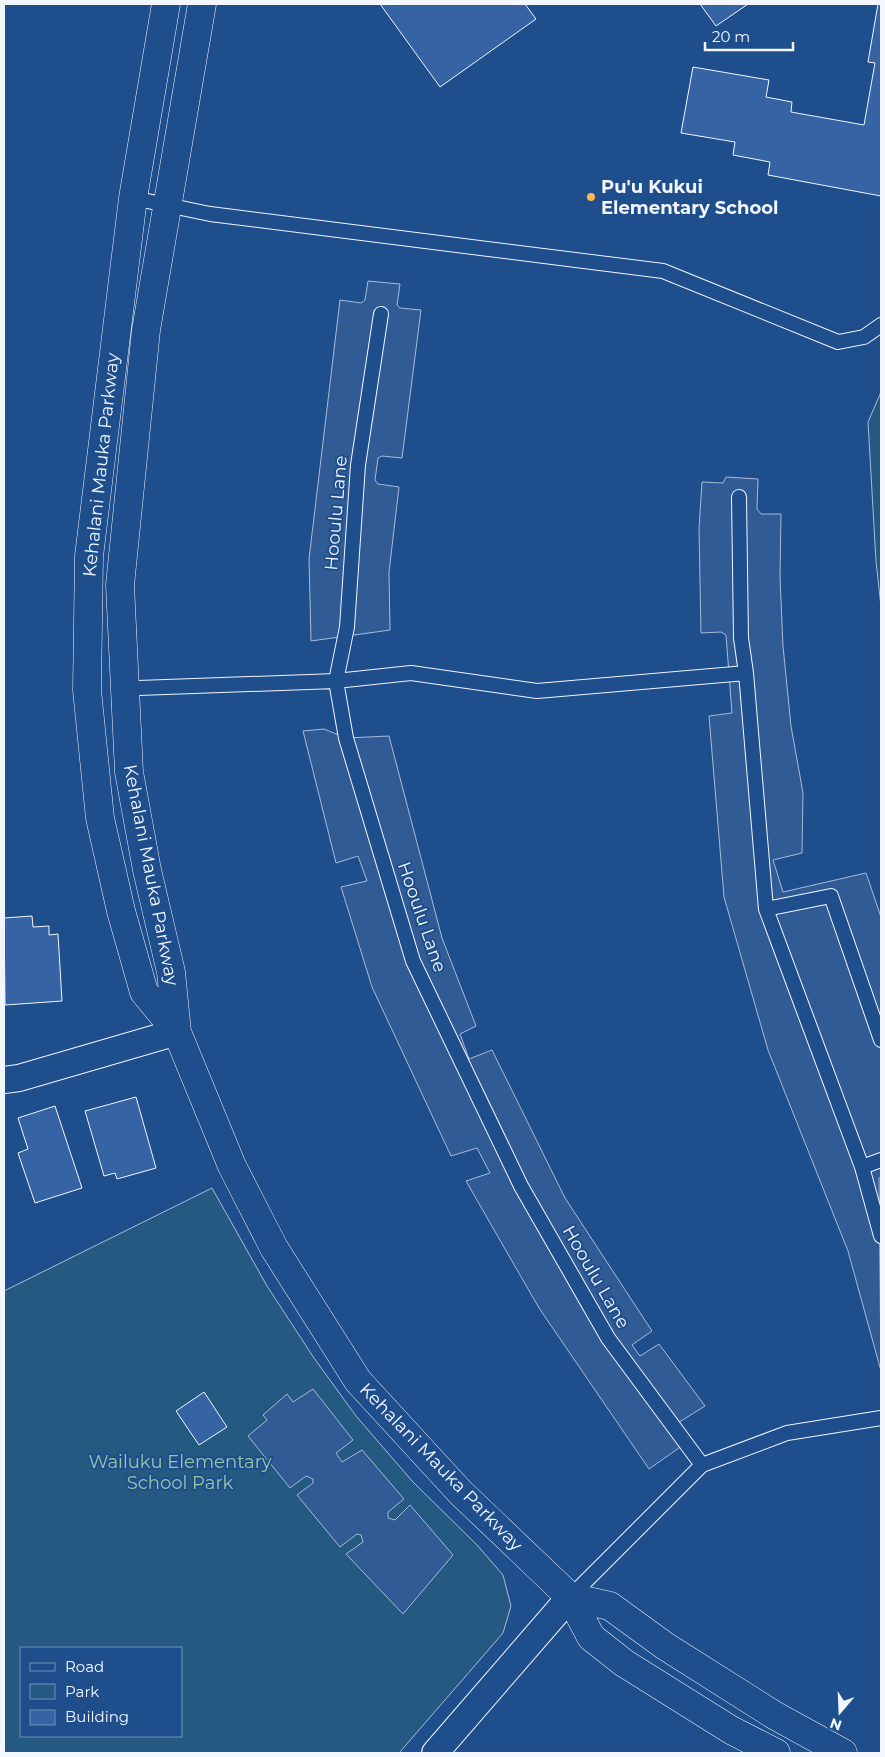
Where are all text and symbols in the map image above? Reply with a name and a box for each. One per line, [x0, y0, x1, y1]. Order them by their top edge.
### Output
scale bar [705, 20, 792, 52]
text: 20 m [712, 27, 750, 46]
place label: Pu'u Kukui Elementary School [601, 176, 778, 219]
marker: Pu'u Kukui Elementary School [585, 191, 597, 203]
street label: Kehalani Mauka Parkway [78, 352, 124, 578]
street label: Hooulu Lane [320, 455, 352, 571]
street label: Kehalani Mauka Parkway [119, 762, 183, 988]
street label: Hooulu Lane [393, 859, 451, 975]
street label: Hooulu Lane [558, 1222, 634, 1333]
street label: Kehalani Mauka Parkway [355, 1378, 527, 1556]
park label: Wailuku Elementary School Park [88, 1451, 272, 1494]
legend [20, 1647, 182, 1737]
text: Road [65, 1657, 104, 1676]
text: Park [65, 1682, 99, 1701]
north arrow [815, 1687, 865, 1737]
text: Building [65, 1707, 129, 1726]
text: N [827, 1714, 844, 1735]

